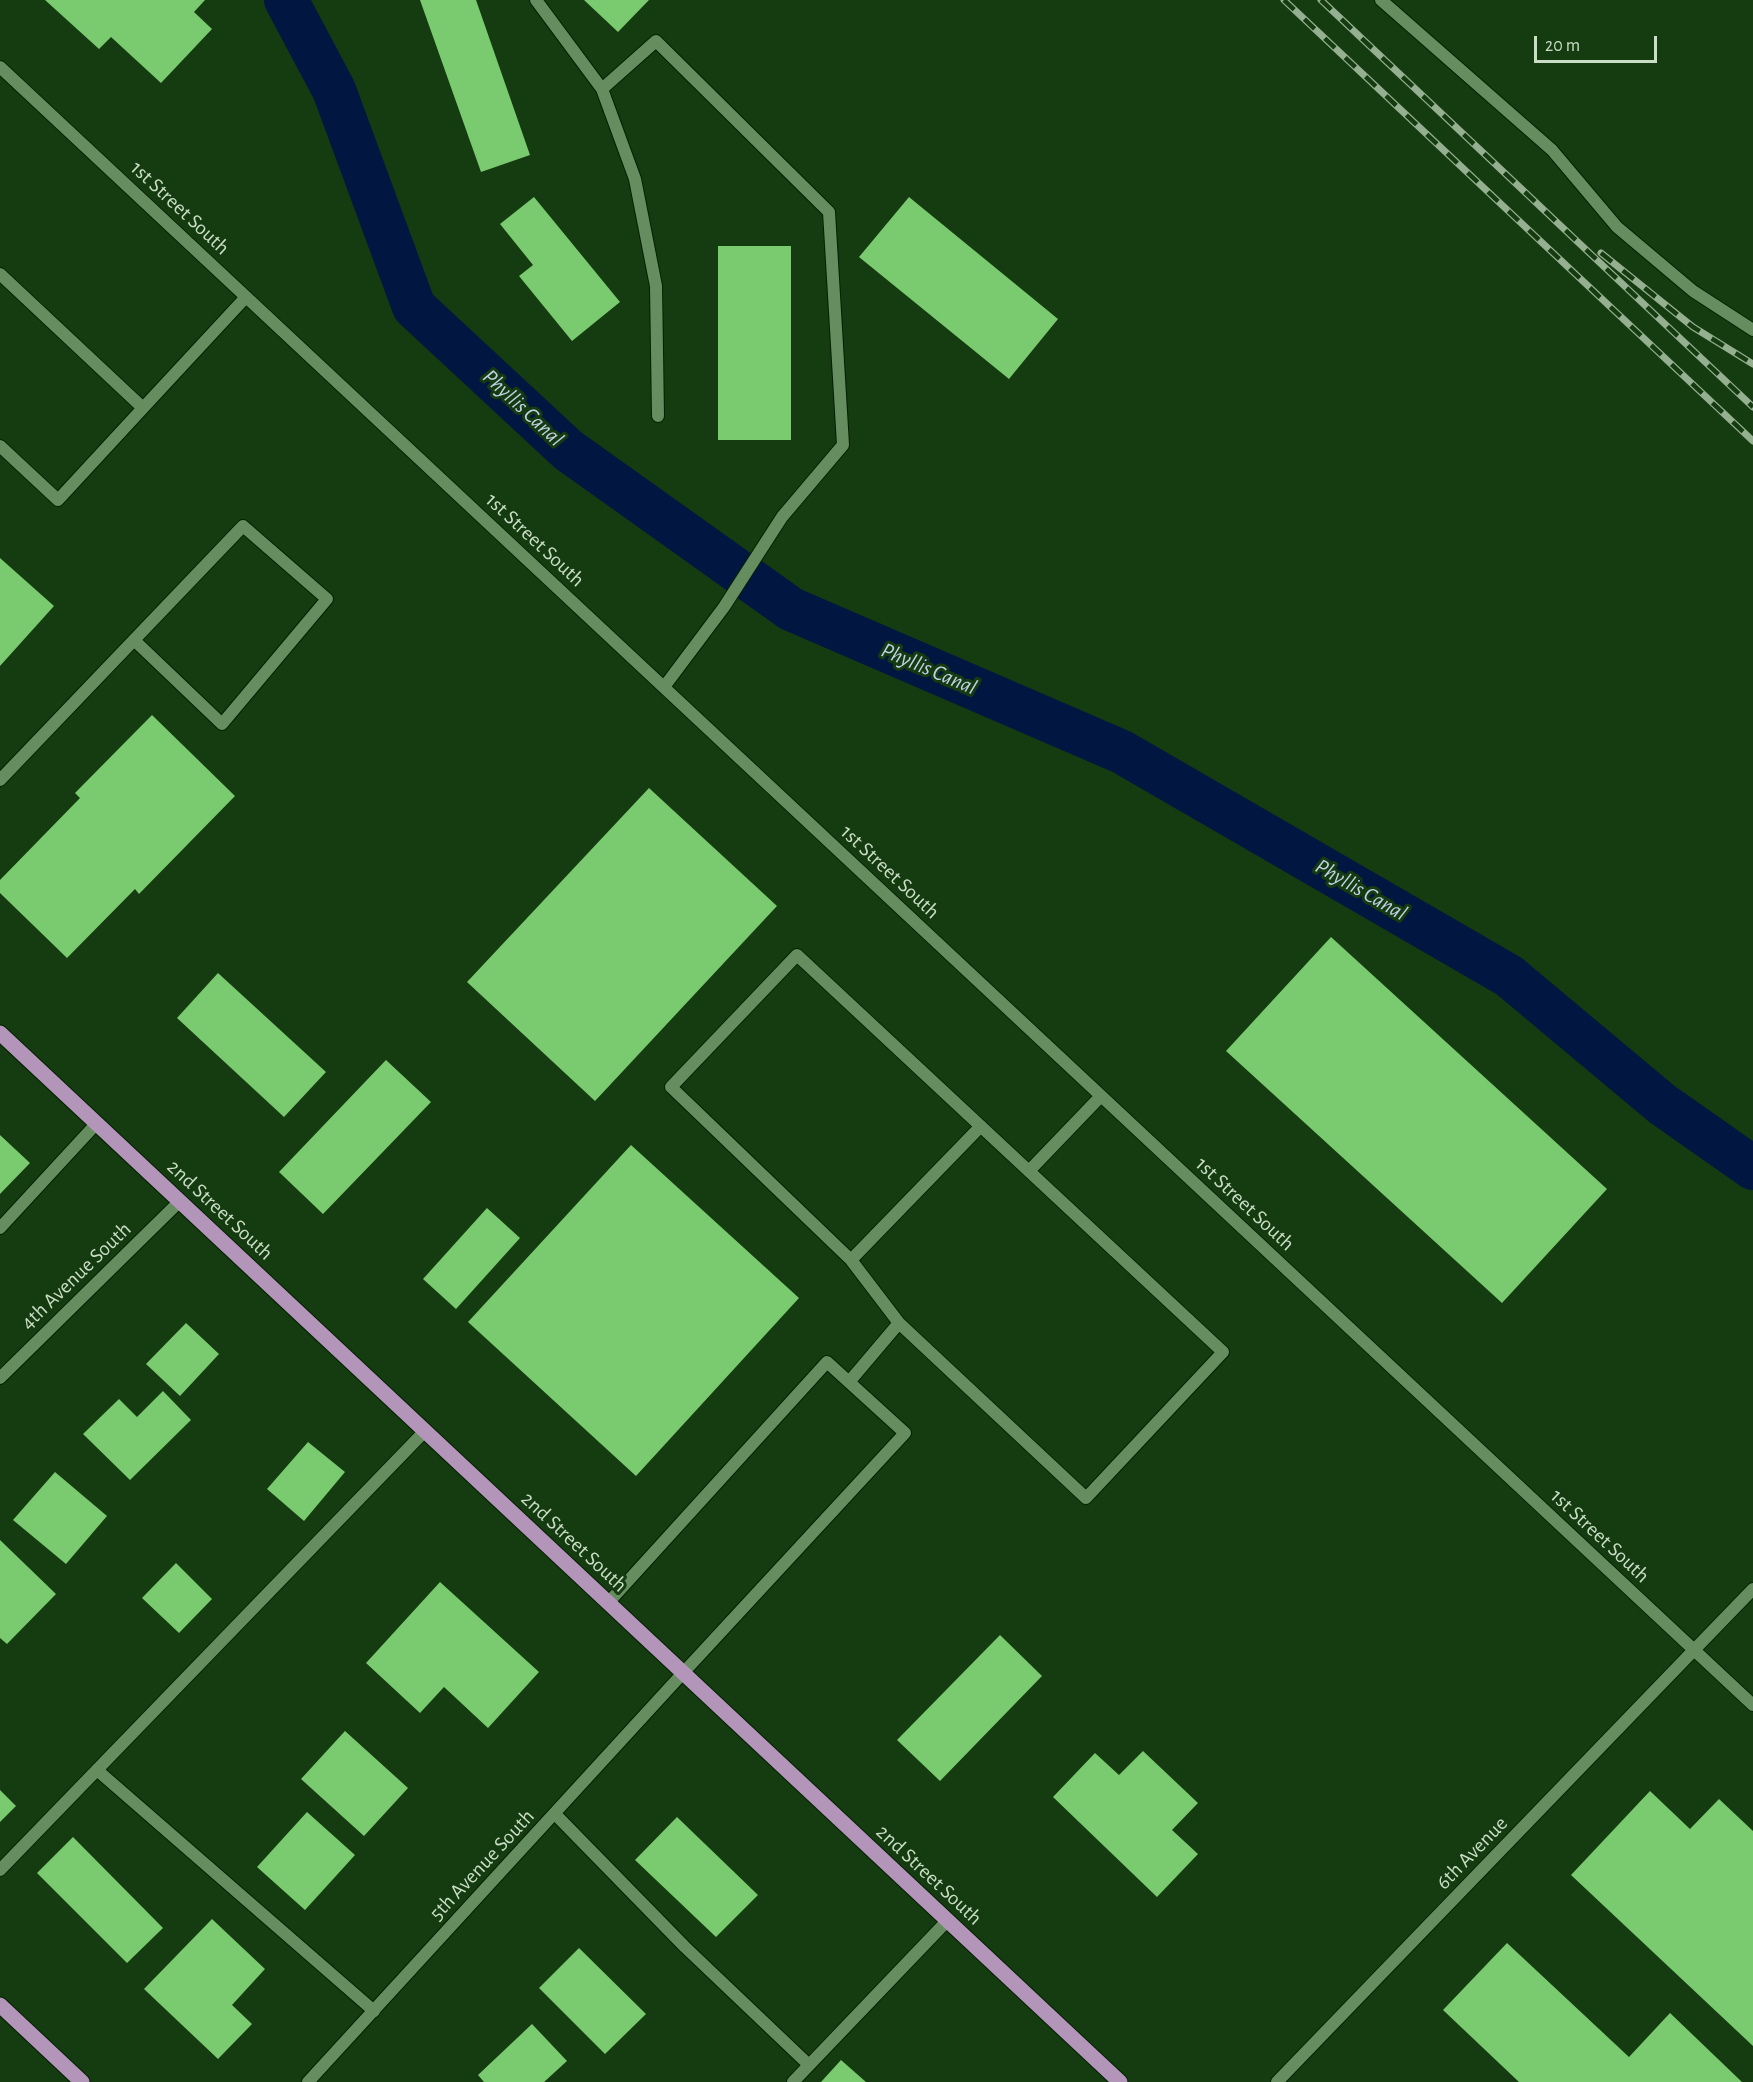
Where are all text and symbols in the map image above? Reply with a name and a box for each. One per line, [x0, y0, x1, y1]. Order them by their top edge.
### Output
scale bar [1537, 24, 1660, 62]
text: 20 m [1545, 37, 1580, 55]
street label: 1st Street South [125, 156, 235, 260]
water label: Phyllis Canal [477, 364, 569, 452]
street label: 1st Street South [480, 488, 590, 592]
water label: Phyllis Canal [877, 637, 981, 701]
street label: 1st Street South [835, 820, 945, 924]
water label: Phyllis Canal [1311, 853, 1411, 927]
street label: 1st Street South [1190, 1152, 1300, 1256]
street label: 2nd Street South [162, 1154, 278, 1266]
street label: 4th Avenue South [15, 1217, 137, 1335]
street label: 1st Street South [1545, 1484, 1655, 1588]
street label: 2nd Street South [516, 1486, 632, 1598]
street label: 5th Avenue South [424, 1804, 540, 1926]
street label: 6th Avenue [1431, 1811, 1513, 1895]
street label: 2nd Street South [871, 1819, 987, 1931]

